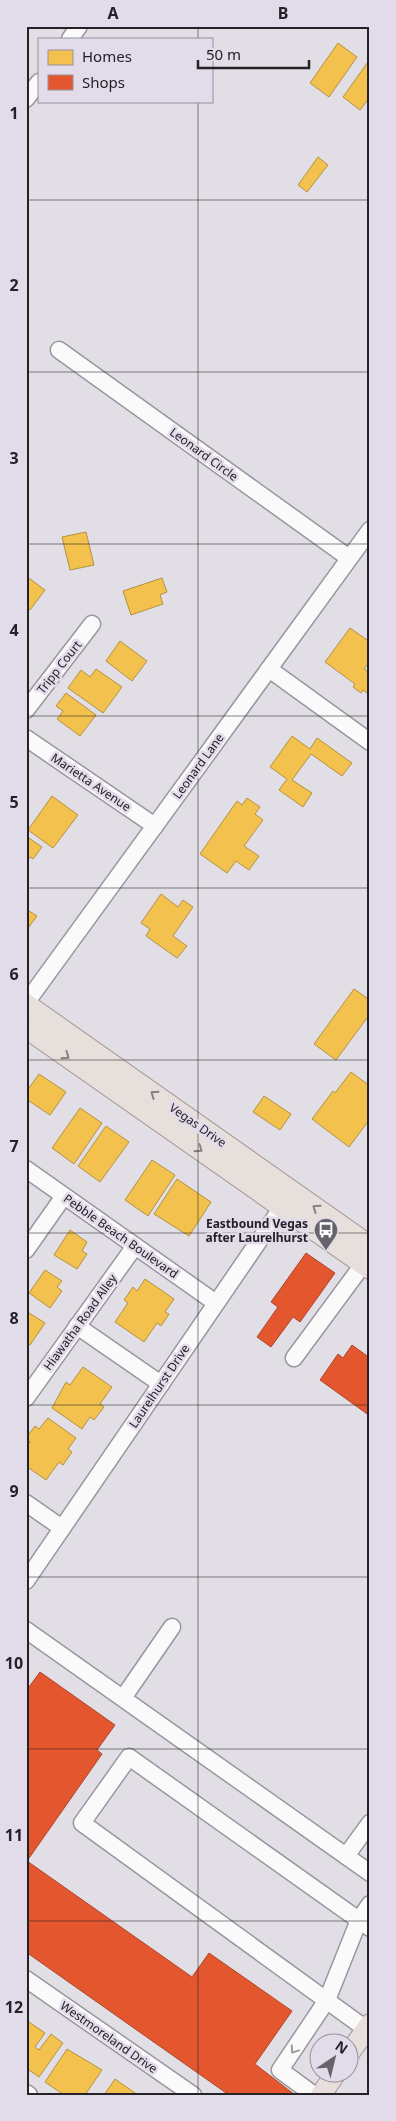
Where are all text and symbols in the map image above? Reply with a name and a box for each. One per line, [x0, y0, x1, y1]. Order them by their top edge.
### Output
text: A [107, 2, 119, 24]
text: B [278, 2, 288, 24]
legend [38, 38, 212, 102]
scale bar [198, 38, 310, 70]
text: 50 m [206, 44, 241, 64]
text: Homes [82, 46, 132, 66]
text: Shops [82, 72, 125, 92]
text: 1 [9, 102, 19, 124]
text: 2 [9, 274, 19, 296]
street label: Leonard Circle [166, 423, 242, 485]
text: 3 [9, 447, 19, 469]
text: 4 [9, 619, 19, 641]
street label: Tripp Court [33, 636, 86, 697]
street label: Leonard Lane [169, 730, 228, 802]
street label: Marietta Avenue [48, 749, 135, 815]
text: 5 [9, 791, 19, 813]
text: 6 [9, 963, 19, 985]
one-way arrow [60, 1050, 70, 1059]
one-way arrow [150, 1091, 160, 1100]
street label: Vegas Drive [166, 1099, 230, 1151]
text: 7 [9, 1135, 19, 1157]
one-way arrow [193, 1144, 202, 1152]
street label: Pebble Beach Boulevard [60, 1190, 182, 1282]
one-way arrow [312, 1205, 321, 1214]
place label: Eastbound Vegas after Laurelhurst [206, 1215, 308, 1246]
bus stop icon: Eastbound Vegas after Laurelhurst [313, 1217, 339, 1251]
street label: Hiawatha Road Alley [39, 1270, 121, 1373]
text: 8 [9, 1307, 19, 1329]
street label: Laurelhurst Drive [125, 1341, 193, 1431]
text: 9 [9, 1480, 19, 1502]
text: 10 [5, 1652, 23, 1674]
text: 11 [5, 1824, 23, 1846]
text: 12 [5, 1996, 23, 2018]
street label: Westmoreland Drive [57, 1997, 161, 2077]
north arrow [308, 2034, 358, 2084]
text: N [332, 2036, 352, 2058]
one-way arrow [291, 2044, 300, 2054]

